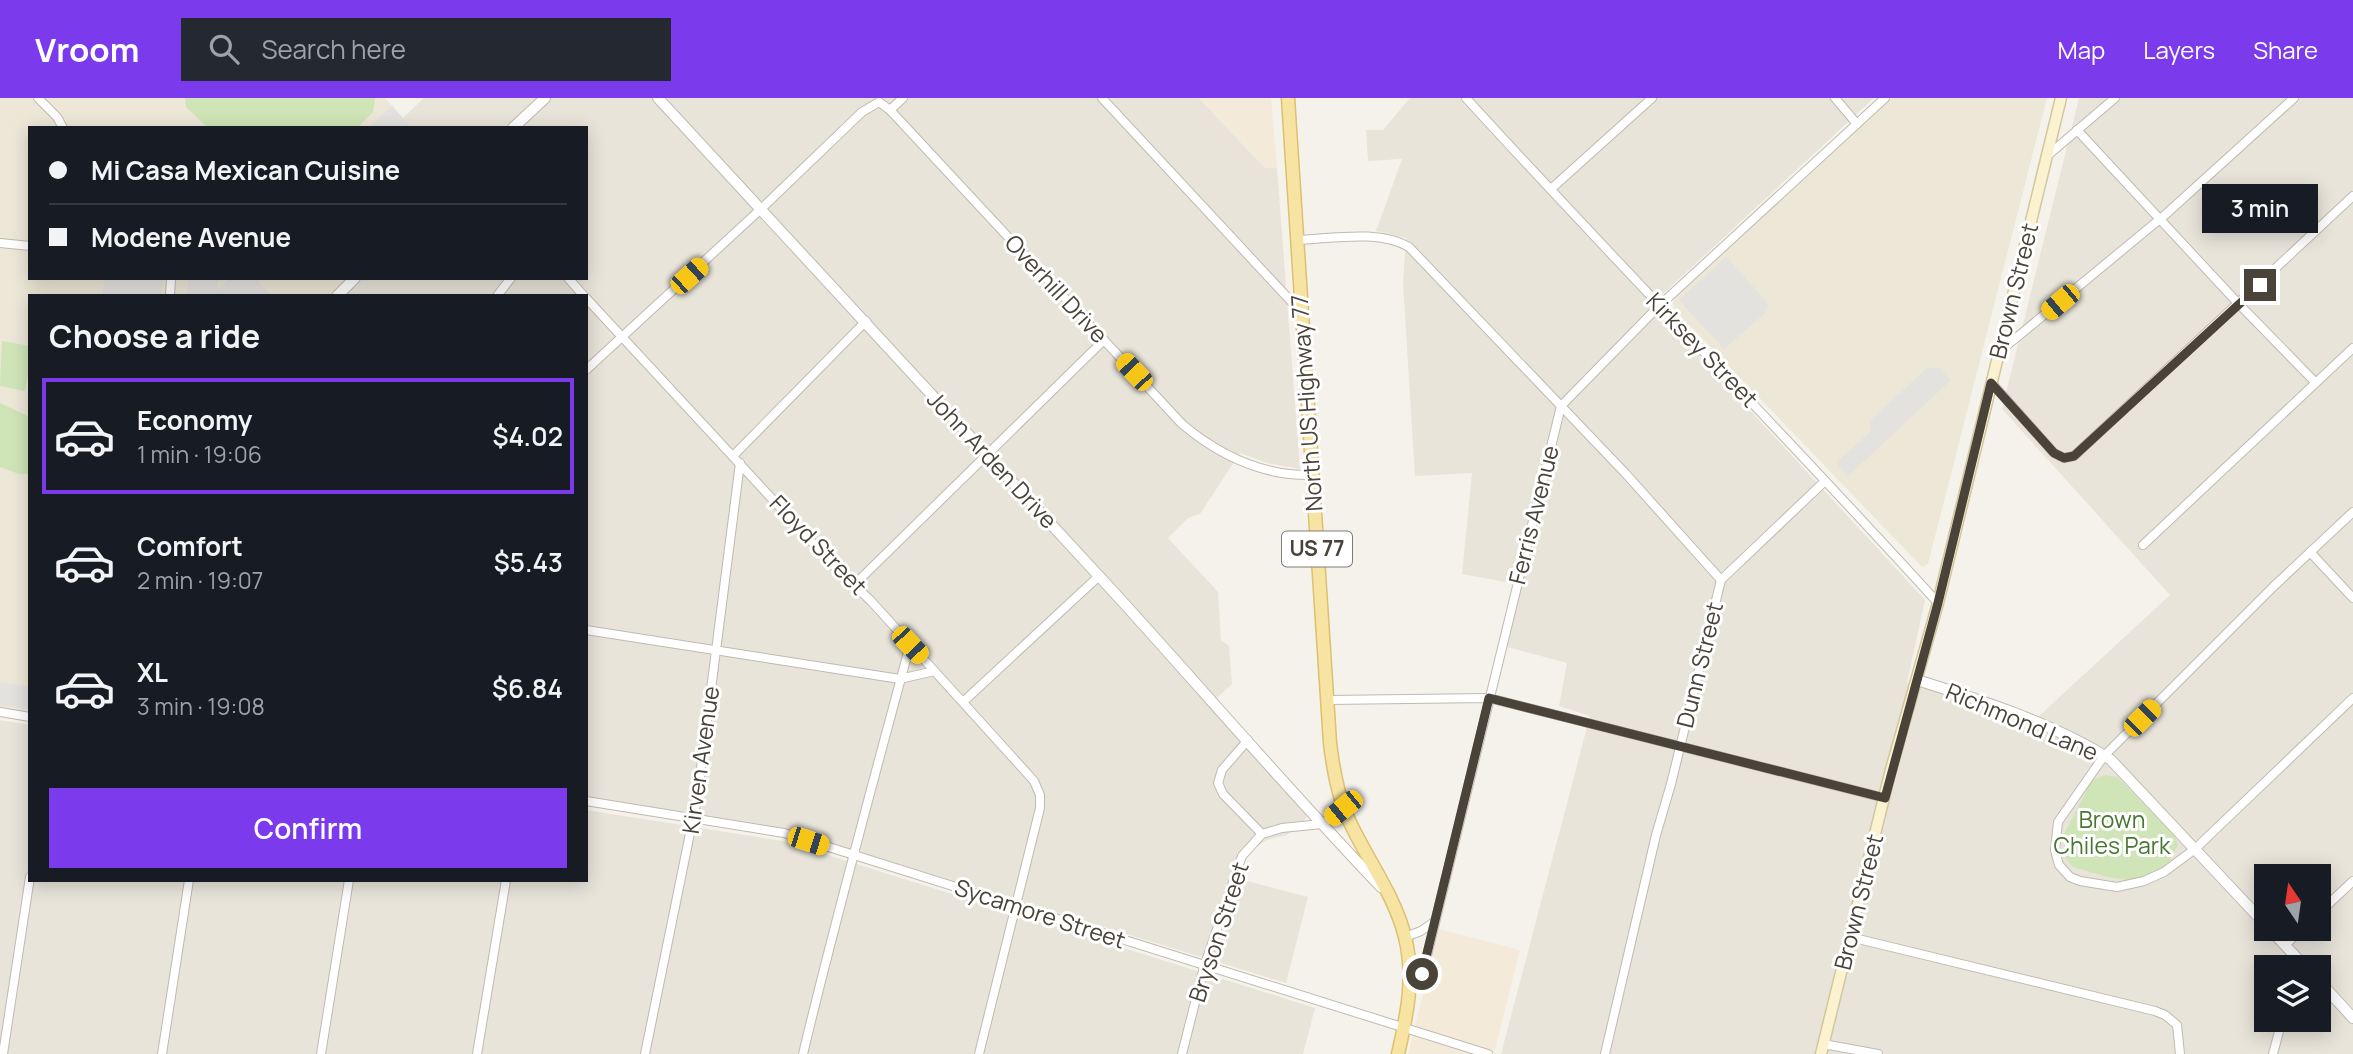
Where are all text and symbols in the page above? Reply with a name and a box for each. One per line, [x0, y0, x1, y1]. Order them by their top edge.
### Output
search box [181, 18, 671, 81]
text: Vroom [35, 27, 139, 72]
icon: search [205, 30, 243, 68]
text: Search here [261, 31, 406, 67]
text: Map [2058, 33, 2105, 66]
text: Layers [2143, 33, 2215, 66]
text: Share [2253, 33, 2318, 66]
text: Mi Casa Mexican Cuisine [91, 152, 400, 188]
callout: 3 min [2202, 184, 2318, 232]
text: 3 min [2231, 192, 2289, 224]
text: Modene Avenue [91, 219, 291, 255]
street label: Brown Street [1981, 220, 2045, 362]
street label: Overhill Drive [998, 227, 1115, 350]
car [667, 254, 712, 298]
route end [2244, 269, 2276, 301]
car [2038, 280, 2083, 324]
street label: Kirksey Street [1640, 285, 1766, 414]
street label: North US Highway 77 [1282, 294, 1330, 513]
text: Choose a ride [49, 314, 260, 358]
car [1112, 349, 1157, 395]
street label: John Arden Drive [920, 383, 1065, 535]
text: Economy [137, 402, 252, 438]
icon: car [53, 405, 116, 468]
text: $4.02 [492, 418, 563, 454]
text: 1 min · 19:06 [137, 438, 262, 470]
street label: Ferris Avenue [1500, 442, 1566, 588]
street label: Floyd Street [763, 487, 875, 601]
text: Comfort [137, 528, 243, 564]
icon: car [53, 531, 116, 594]
road number: US 77 [1282, 532, 1352, 566]
text: $5.43 [494, 544, 563, 580]
text: 2 min · 19:07 [137, 564, 263, 596]
street label: Dunn Street [1668, 599, 1730, 731]
car [888, 622, 933, 668]
text: XL [137, 654, 168, 690]
icon: car [53, 657, 116, 720]
text: $6.84 [492, 670, 563, 706]
street label: Richmond Lane [1941, 675, 2104, 768]
street label: Kirven Avenue [674, 684, 726, 836]
text: 3 min · 19:08 [137, 690, 265, 722]
car [2120, 696, 2165, 740]
car [1321, 787, 1366, 829]
button: Confirm [49, 788, 567, 868]
park label: Brown Chiles Park [2054, 803, 2171, 861]
car [785, 825, 832, 857]
street label: Brown Street [1826, 831, 1890, 973]
street label: Bryson Street [1180, 857, 1256, 1006]
north arrow [2254, 864, 2331, 942]
map controls [2254, 864, 2331, 1032]
street label: Sycamore Street [951, 870, 1130, 956]
button: layers [2254, 955, 2331, 1032]
route start [1406, 958, 1438, 990]

